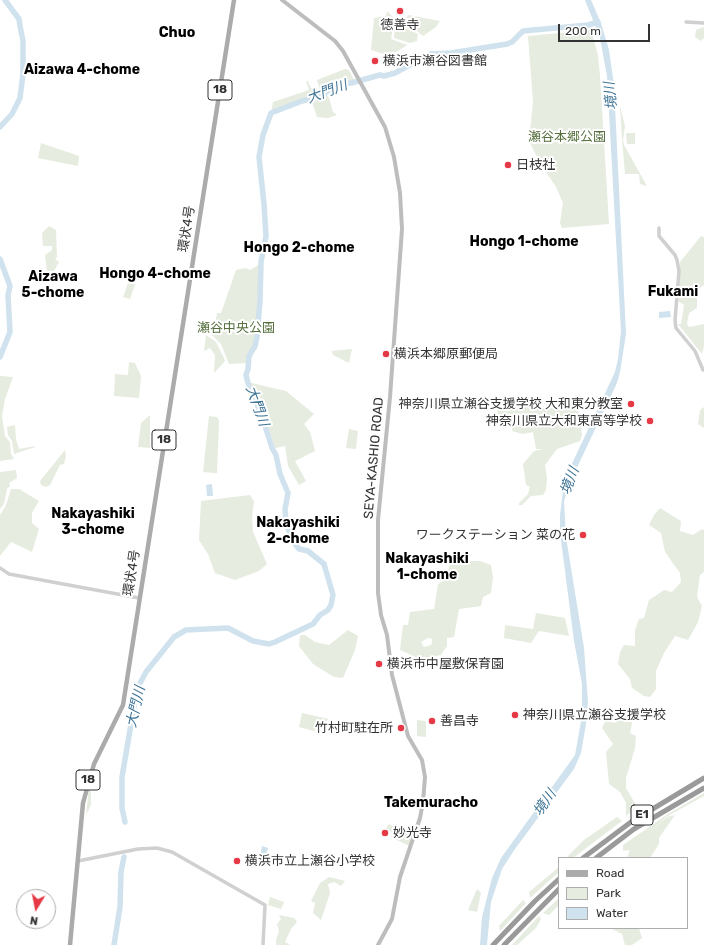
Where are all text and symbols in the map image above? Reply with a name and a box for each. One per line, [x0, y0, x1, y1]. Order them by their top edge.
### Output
marker: 徳善寺 [395, 6, 405, 16]
scale bar [560, 16, 652, 42]
place label: 徳善寺 [381, 17, 419, 33]
text: 200 m [565, 24, 601, 38]
district label: Chuo [159, 25, 195, 41]
place label: 横浜市瀬谷図書館 [383, 53, 487, 69]
marker: 横浜市瀬谷図書館 [370, 56, 380, 66]
district label: Aizawa 4-chome [24, 62, 140, 78]
water label: 大門川 [304, 77, 350, 107]
road number: 18 [208, 80, 232, 100]
water label: 境川 [601, 81, 621, 111]
park label: 瀬谷本郷公園 [528, 129, 606, 145]
place label: 日枝社 [516, 157, 555, 173]
marker: 日枝社 [503, 160, 513, 170]
street label: 環状4号 [176, 205, 198, 253]
district label: Hongo 1-chome [469, 234, 579, 250]
district label: Hongo 2-chome [243, 240, 355, 256]
district label: Hongo 4-chome [99, 266, 211, 282]
district label: Aizawa 5-chome [22, 269, 84, 302]
district label: Fukami [648, 284, 698, 300]
park label: 瀬谷中央公園 [197, 320, 275, 336]
place label: 横浜本郷原郵便局 [394, 346, 498, 362]
marker: 横浜本郷原郵便局 [381, 349, 391, 359]
water label: 大門川 [242, 383, 272, 429]
street label: SEYA-KASHIO ROAD [361, 396, 387, 520]
place label: 神奈川県立瀬谷支援学校 大和東分教室 [399, 396, 623, 412]
marker: 神奈川県立瀬谷支援学校 大和東分教室 [626, 399, 636, 409]
place label: 神奈川県立大和東高等学校 [486, 413, 642, 429]
marker: 神奈川県立大和東高等学校 [645, 416, 655, 426]
road number: 18 [152, 430, 176, 450]
water label: 境川 [557, 465, 583, 497]
district label: Nakayashiki 3-chome [51, 506, 135, 538]
district label: Nakayashiki 2-chome [256, 515, 340, 548]
place label: ワークステーション 菜の花 [416, 527, 575, 543]
marker: ワークステーション 菜の花 [578, 530, 588, 540]
street label: 環状4号 [121, 549, 143, 597]
district label: Nakayashiki 1-chome [385, 551, 469, 584]
place label: 横浜市中屋敷保育園 [387, 656, 504, 672]
marker: 横浜市中屋敷保育園 [374, 659, 384, 669]
water label: 大門川 [123, 685, 149, 729]
place label: 神奈川県立瀬谷支援学校 [523, 707, 666, 723]
marker: 神奈川県立瀬谷支援学校 [510, 710, 520, 720]
place label: 善昌寺 [440, 713, 479, 729]
marker: 善昌寺 [427, 716, 437, 726]
place label: 竹村町駐在所 [315, 720, 393, 736]
marker: 竹村町駐在所 [396, 723, 406, 733]
road number: 18 [76, 770, 100, 790]
water label: 境川 [530, 787, 560, 819]
district label: Takemuracho [384, 795, 478, 811]
road number: E1 [631, 805, 653, 825]
place label: 妙光寺 [393, 825, 432, 841]
marker: 妙光寺 [380, 828, 390, 838]
place label: 横浜市立上瀬谷小学校 [245, 853, 375, 869]
marker: 横浜市立上瀬谷小学校 [232, 856, 242, 866]
legend [558, 857, 688, 929]
text: Road [596, 866, 624, 880]
text: Park [596, 886, 621, 900]
north arrow [16, 889, 56, 929]
text: Water [596, 906, 628, 920]
text: N [29, 913, 39, 927]

